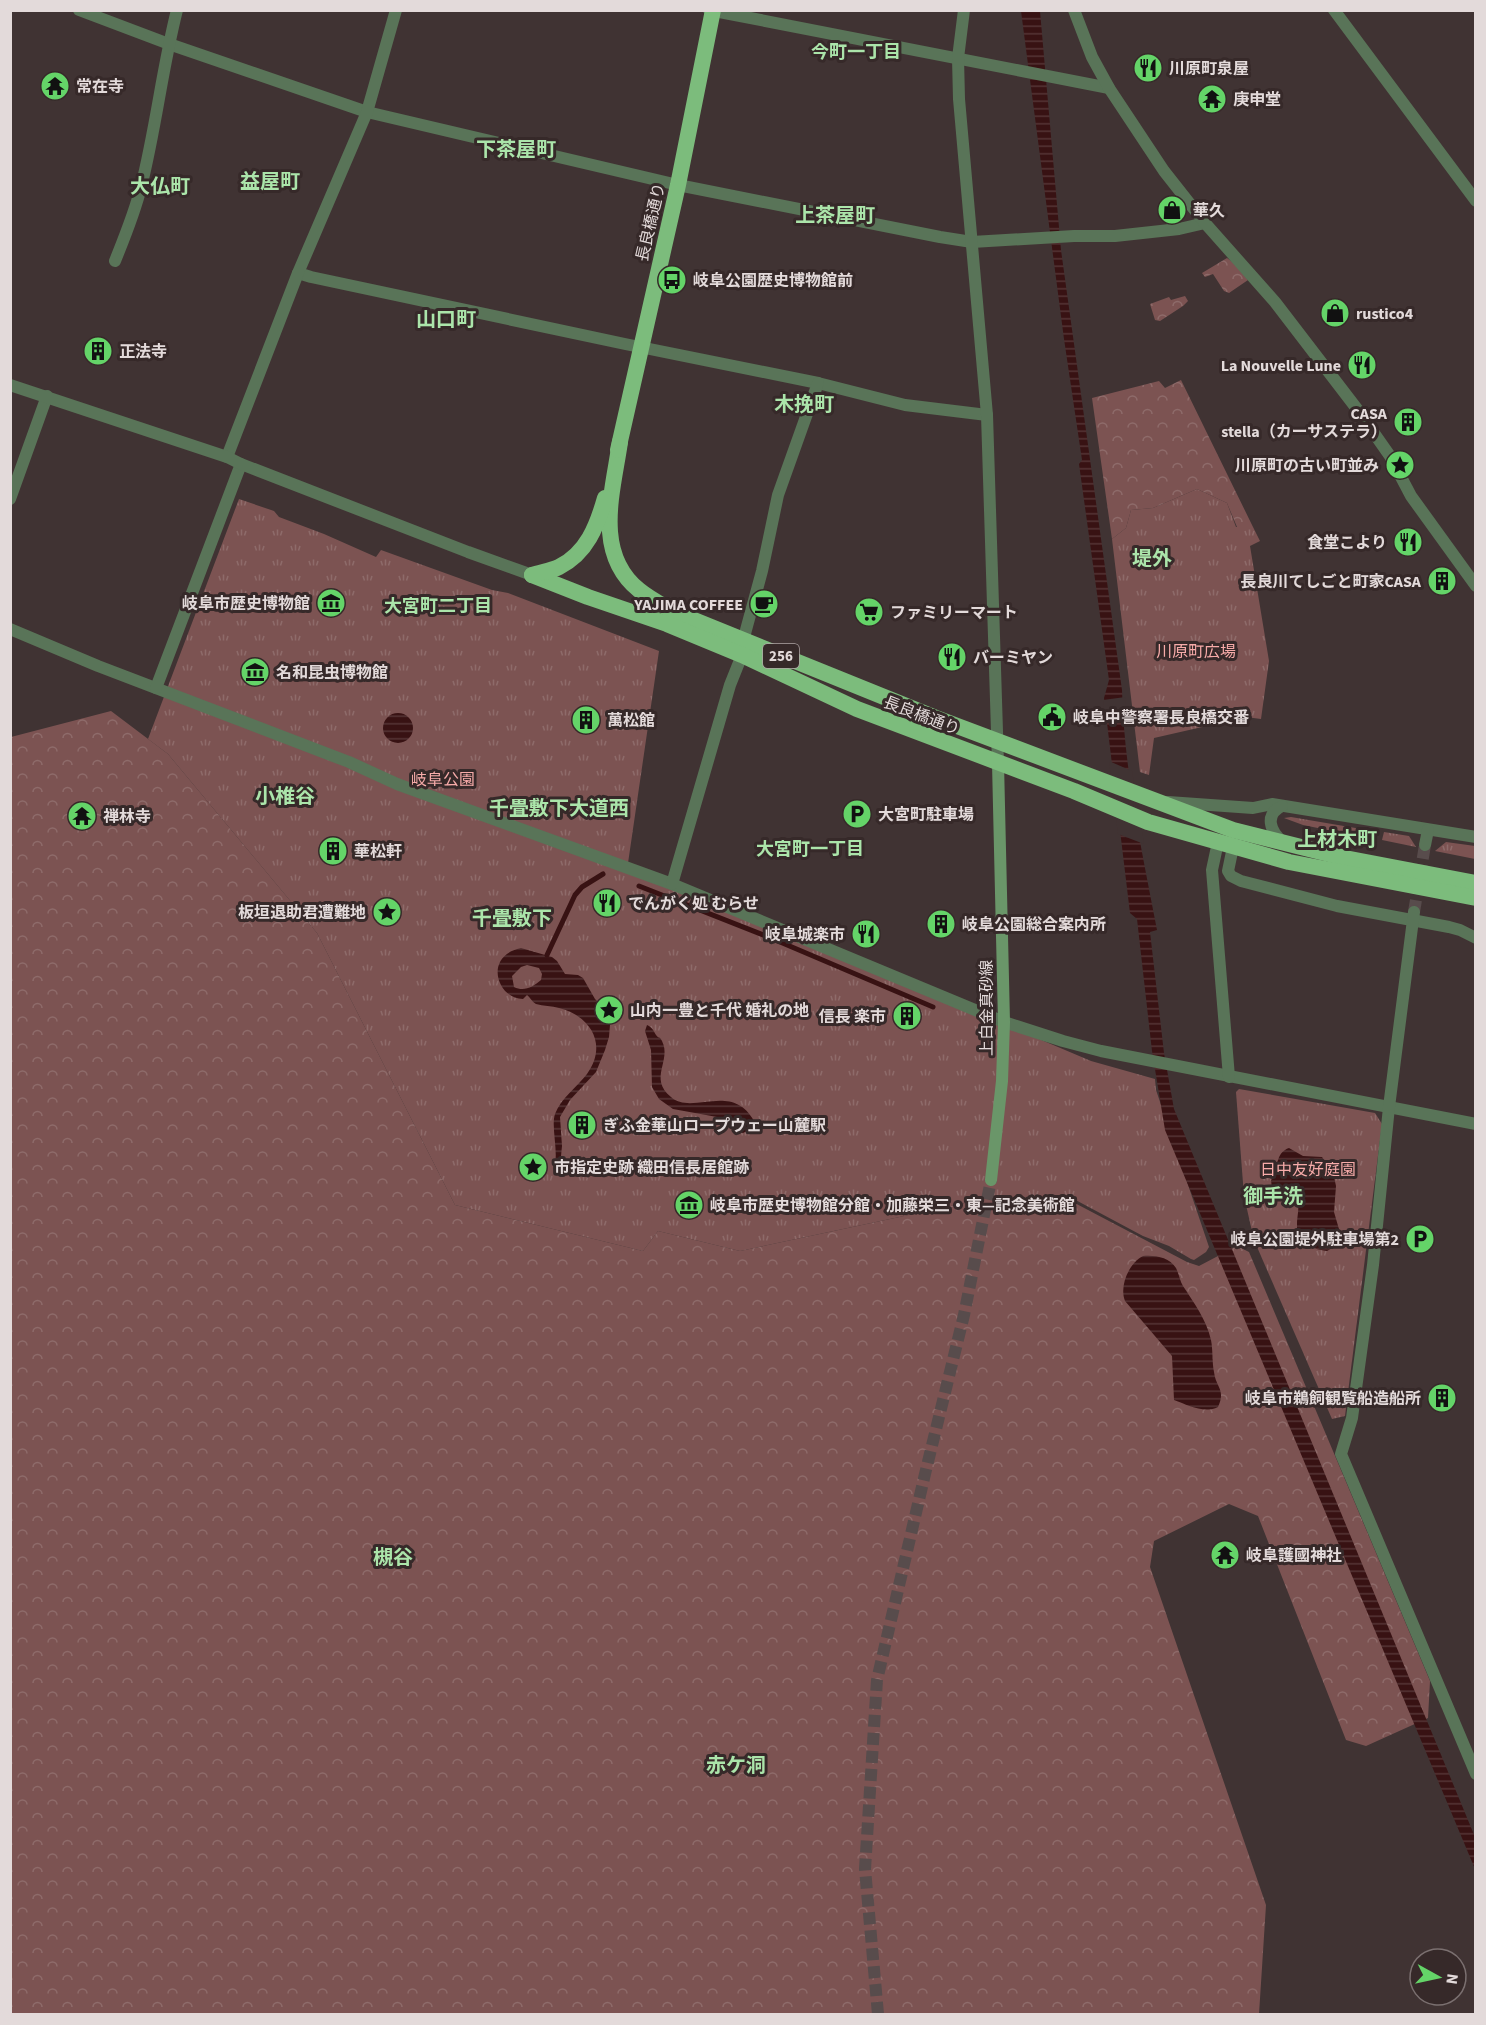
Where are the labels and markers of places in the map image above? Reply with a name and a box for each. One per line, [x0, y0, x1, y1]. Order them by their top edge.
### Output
restaurant icon: 川原町泉屋 [1132, 52, 1164, 84]
place label: 川原町泉屋 [1169, 58, 1249, 80]
temple icon: 常在寺 [39, 70, 71, 102]
place label: 常在寺 [76, 76, 124, 98]
temple icon: 庚申堂 [1196, 83, 1228, 115]
place label: 庚申堂 [1233, 89, 1281, 111]
shop icon: 華久 [1156, 194, 1188, 226]
place label: 華久 [1193, 200, 1225, 222]
bus stop icon: 岐阜公園歴史博物館前 [656, 264, 688, 296]
place label: 岐阜公園歴史博物館前 [693, 270, 853, 292]
shop icon: rustico4 [1319, 297, 1351, 329]
place label: rustico4 [1356, 303, 1414, 325]
building icon: 正法寺 [82, 335, 114, 367]
place label: 正法寺 [119, 341, 167, 363]
restaurant icon: La Nouvelle Lune [1346, 349, 1378, 381]
place label: La Nouvelle Lune [1221, 355, 1341, 377]
place label: CASA stella（カーサステラ） [1221, 403, 1388, 443]
building icon: CASA stella（カーサステラ） [1392, 406, 1424, 438]
place icon: 川原町の古い町並み [1384, 449, 1416, 481]
place label: 川原町の古い町並み [1235, 455, 1379, 477]
restaurant icon: 食堂こより [1392, 526, 1424, 558]
place label: 食堂こより [1307, 532, 1387, 554]
building icon: 長良川てしごと町家CASA [1426, 565, 1458, 597]
place label: 長良川てしごと町家CASA [1240, 571, 1422, 593]
museum icon: 岐阜市歴史博物館 [315, 587, 347, 619]
cafe icon: YAJIMA COFFEE [748, 588, 780, 620]
place label: 岐阜市歴史博物館 [182, 593, 310, 615]
place label: YAJIMA COFFEE [633, 594, 743, 616]
supermarket icon: ファミリーマート [853, 596, 885, 628]
place label: ファミリーマート [890, 602, 1018, 624]
restaurant icon: バーミヤン [936, 641, 968, 673]
place label: バーミヤン [973, 647, 1053, 669]
museum icon: 名和昆虫博物館 [239, 656, 271, 688]
place label: 名和昆虫博物館 [276, 662, 388, 684]
public building icon: 岐阜中警察署長良橋交番 [1036, 701, 1068, 733]
building icon: 萬松館 [570, 704, 602, 736]
place label: 岐阜中警察署長良橋交番 [1073, 707, 1249, 729]
place label: 萬松館 [607, 710, 655, 732]
parking icon: 大宮町駐車場 [841, 798, 873, 830]
temple icon: 禅林寺 [66, 800, 98, 832]
place label: 大宮町駐車場 [878, 804, 974, 826]
place label: 禅林寺 [103, 806, 151, 828]
building icon: 華松軒 [317, 835, 349, 867]
place label: 華松軒 [354, 841, 402, 863]
restaurant icon: でんがく処 むらせ [591, 887, 623, 919]
place label: でんがく処 むらせ [628, 893, 759, 915]
place icon: 板垣退助君遭難地 [371, 896, 403, 928]
place label: 板垣退助君遭難地 [238, 902, 366, 924]
building icon: 岐阜公園総合案内所 [925, 908, 957, 940]
place label: 岐阜公園総合案内所 [962, 914, 1106, 936]
restaurant icon: 岐阜城楽市 [850, 918, 882, 950]
place label: 岐阜城楽市 [765, 924, 845, 946]
place icon: 山内一豊と千代 婚礼の地 [593, 994, 625, 1026]
place label: 山内一豊と千代 婚礼の地 [630, 1000, 809, 1022]
building icon: 信長 楽市 [891, 1000, 923, 1032]
place label: 信長 楽市 [818, 1006, 886, 1028]
building icon: ぎふ金華山ロープウェー山麓駅 [566, 1109, 598, 1141]
place label: ぎふ金華山ロープウェー山麓駅 [603, 1115, 826, 1137]
place icon: 市指定史跡 織田信長居館跡 [517, 1151, 549, 1183]
place label: 市指定史跡 織田信長居館跡 [554, 1157, 749, 1179]
museum icon: 岐阜市歴史博物館分館・加藤栄三・東―記念美術館 [673, 1189, 705, 1221]
place label: 岐阜市歴史博物館分館・加藤栄三・東―記念美術館 [710, 1195, 1075, 1217]
parking icon: 岐阜公園堤外駐車場第2 [1404, 1223, 1436, 1255]
place label: 岐阜公園堤外駐車場第2 [1231, 1229, 1399, 1251]
building icon: 岐阜市鵜飼観覧船造船所 [1426, 1382, 1458, 1414]
place label: 岐阜市鵜飼観覧船造船所 [1245, 1388, 1421, 1410]
temple icon: 岐阜護國神社 [1209, 1539, 1241, 1571]
place label: 岐阜護國神社 [1246, 1545, 1342, 1567]

